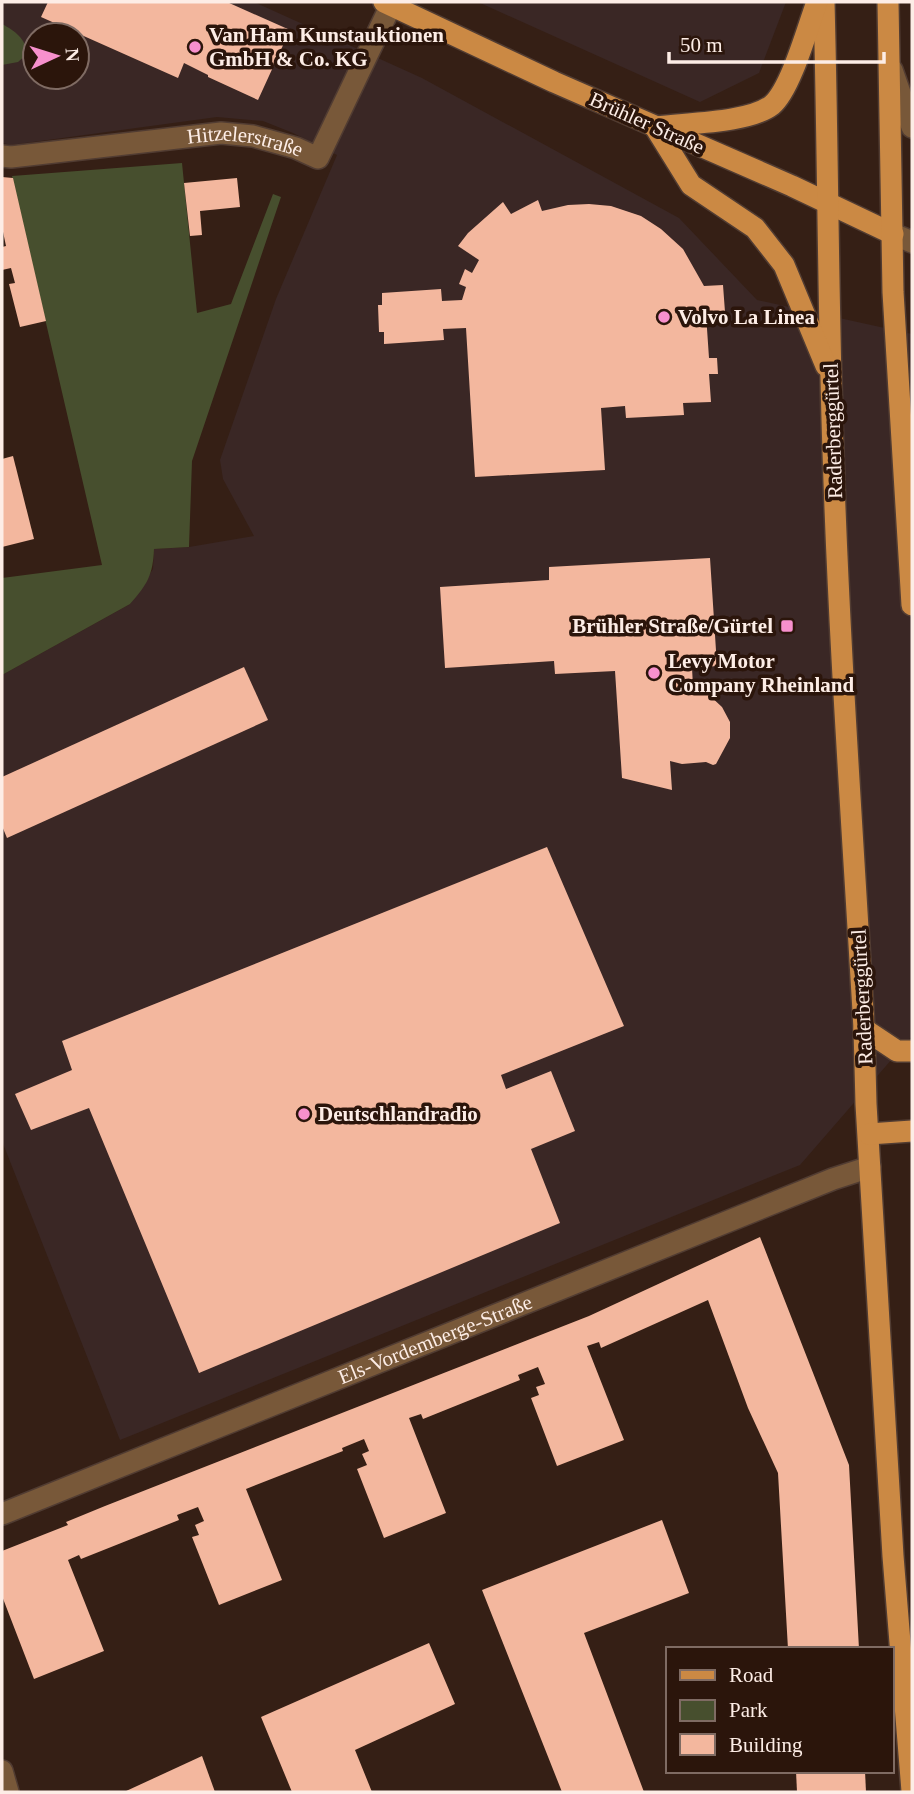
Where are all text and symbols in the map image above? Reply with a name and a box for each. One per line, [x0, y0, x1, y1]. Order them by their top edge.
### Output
north arrow [21, 21, 91, 91]
scale bar [669, 21, 884, 65]
place label: Van Ham Kunstauktionen GmbH & Co. KG [209, 23, 444, 71]
text: 50 m [680, 33, 723, 57]
marker: Van Ham Kunstauktionen GmbH & Co. KG [187, 39, 203, 55]
text: N [62, 47, 83, 63]
street label: Brühler Straße [586, 87, 708, 159]
street label: Hitzelerstraße [185, 121, 307, 162]
place label: Volvo La Linea [678, 305, 815, 329]
marker: Volvo La Linea [656, 309, 672, 325]
street label: Raderberggürtel [819, 362, 847, 499]
place label: Brühler Straße/Gürtel [572, 614, 773, 638]
marker: Brühler Straße/Gürtel [779, 618, 795, 634]
place label: Levy Motor Company Rheinland [668, 649, 854, 697]
marker: Levy Motor Company Rheinland [646, 665, 662, 681]
street label: Raderberggürtel [846, 928, 878, 1066]
place label: Deutschlandradio [318, 1102, 478, 1126]
marker: Deutschlandradio [296, 1106, 312, 1122]
street label: Els-Vordemberge-Straße [335, 1290, 536, 1389]
legend [666, 1647, 893, 1773]
text: Road [729, 1663, 774, 1687]
text: Park [729, 1698, 768, 1722]
text: Building [729, 1733, 803, 1757]

